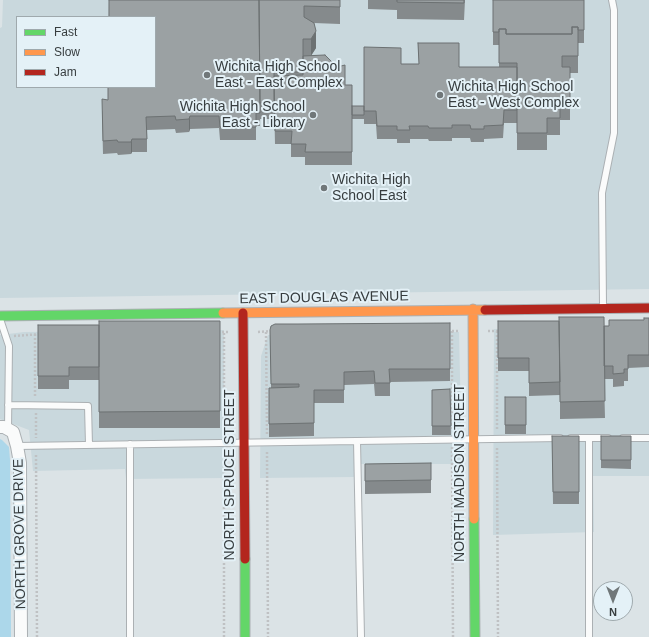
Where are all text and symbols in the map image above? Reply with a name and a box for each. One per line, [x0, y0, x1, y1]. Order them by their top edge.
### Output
legend [16, 16, 156, 88]
text: Fast [54, 25, 77, 39]
text: Slow [54, 45, 80, 59]
place label: Wichita High School East - East Complex [215, 59, 343, 92]
text: Jam [54, 65, 77, 79]
marker: Wichita High School East - East Complex [202, 70, 212, 80]
place label: Wichita High School East - West Complex [448, 79, 579, 112]
marker: Wichita High School East - West Complex [435, 90, 445, 100]
place label: Wichita High School East - Library [180, 99, 305, 132]
marker: Wichita High School East - Library [308, 110, 318, 120]
place label: Wichita High School East [332, 172, 411, 204]
marker: Wichita High School East [319, 183, 329, 193]
street label: EAST DOUGLAS AVENUE [239, 288, 409, 308]
street label: NORTH MADISON STREET [452, 384, 468, 562]
street label: NORTH SPRUCE STREET [222, 390, 238, 560]
street label: NORTH GROVE DRIVE [10, 459, 30, 609]
north arrow [593, 581, 633, 621]
text: N [609, 606, 617, 618]

